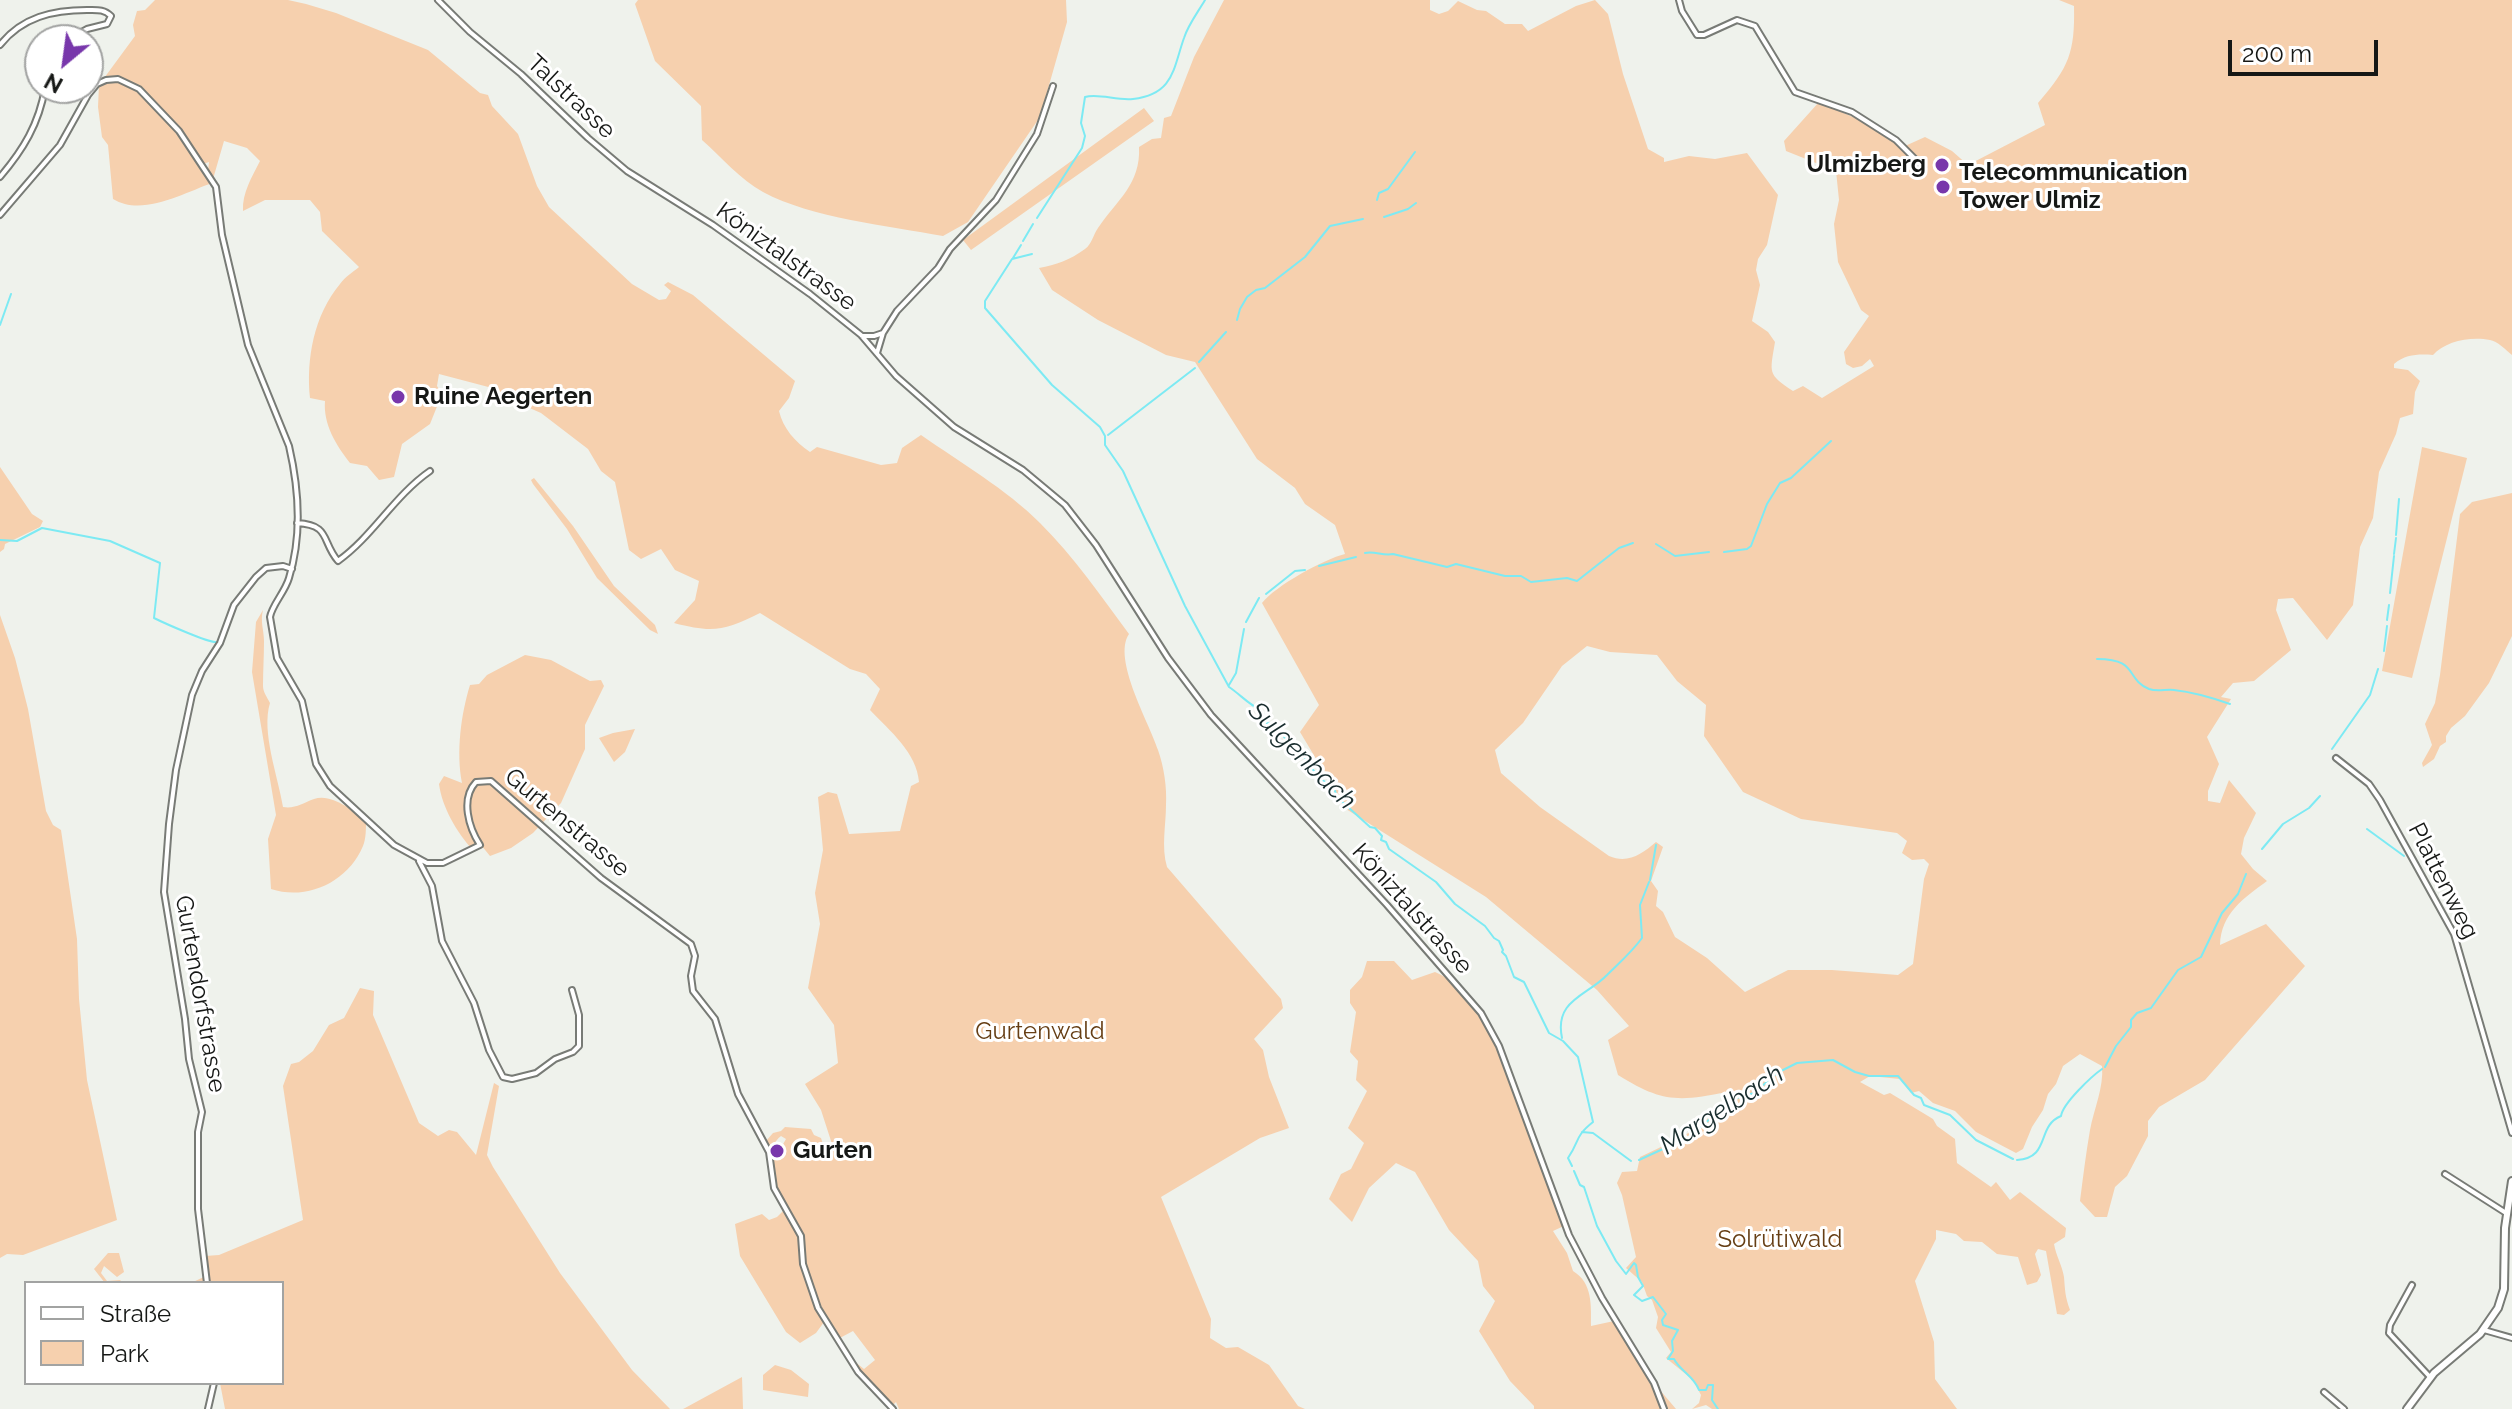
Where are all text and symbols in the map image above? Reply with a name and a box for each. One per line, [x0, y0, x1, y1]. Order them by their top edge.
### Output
north arrow [24, 24, 104, 104]
scale bar [2232, 24, 2382, 74]
text: 200 m [2242, 39, 2312, 68]
street label: Talstrasse [521, 49, 621, 145]
text: N [40, 68, 67, 99]
place label: Ulmizberg [1806, 151, 1926, 179]
marker: Ulmizberg [1933, 156, 1951, 174]
place label: Telecommunication Tower Ulmiz [1959, 159, 2188, 215]
marker: Telecommunication Tower Ulmiz [1934, 178, 1952, 196]
street label: Köniztalstrasse [710, 197, 862, 317]
place label: Ruine Aegerten [414, 383, 592, 411]
marker: Ruine Aegerten [389, 388, 407, 406]
water label: Sulgenbach [1242, 696, 1362, 816]
street label: Gurtenstrasse [499, 762, 635, 884]
street label: Plattenweg [2402, 818, 2484, 944]
street label: Köniztalstrasse [1346, 838, 1478, 980]
street label: Gurtendorfstrasse [168, 893, 232, 1095]
park label: Gurtenwald [975, 1018, 1105, 1046]
water label: Margelbach [1654, 1058, 1790, 1162]
place label: Gurten [793, 1137, 872, 1165]
marker: Gurten [768, 1142, 786, 1160]
park label: Solrütiwald [1717, 1226, 1843, 1254]
legend [24, 1281, 284, 1385]
text: Straße [100, 1299, 171, 1328]
text: Park [100, 1339, 149, 1368]

